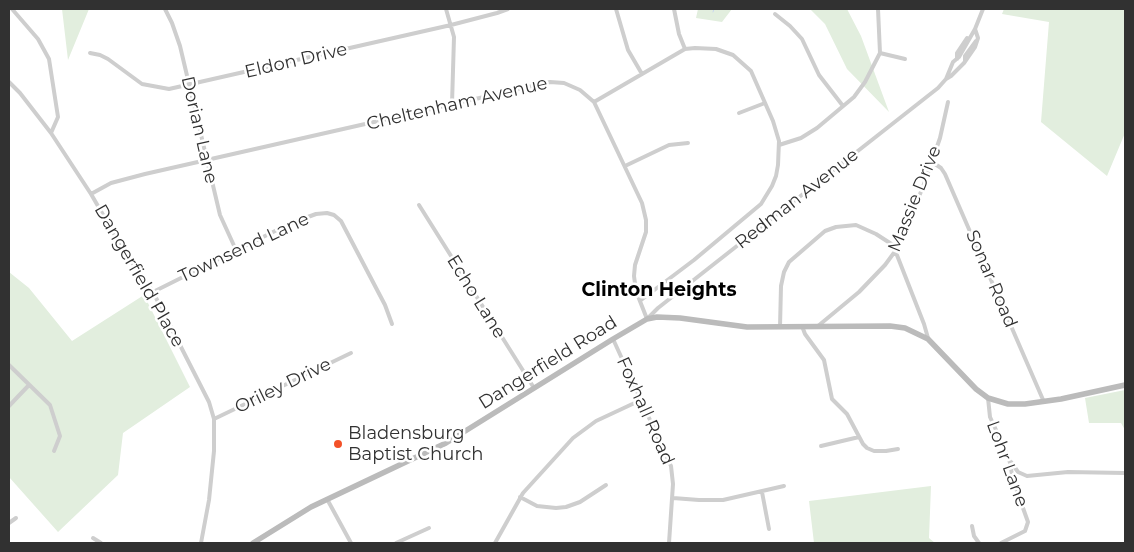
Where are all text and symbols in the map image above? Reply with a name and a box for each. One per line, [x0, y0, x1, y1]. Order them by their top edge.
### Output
street label: Eldon Drive [243, 39, 349, 83]
street label: Cheltenham Avenue [364, 73, 550, 135]
street label: Dorian Lane [176, 74, 222, 186]
street label: Massie Drive [884, 143, 946, 255]
street label: Redman Avenue [731, 144, 863, 254]
street label: Dangerfield Place [89, 201, 189, 351]
street label: Townsend Lane [175, 208, 313, 288]
street label: Sonar Road [961, 227, 1021, 331]
street label: Echo Lane [442, 251, 510, 343]
district label: Clinton Heights [581, 279, 737, 301]
street label: Dangerfield Road [475, 312, 621, 414]
street label: Oriley Drive [231, 353, 335, 419]
street label: Foxhall Road [612, 354, 678, 468]
street label: Lohr Lane [981, 418, 1033, 510]
place label: Bladensburg Baptist Church [348, 423, 484, 466]
marker: Bladensburg Baptist Church [332, 438, 344, 450]

